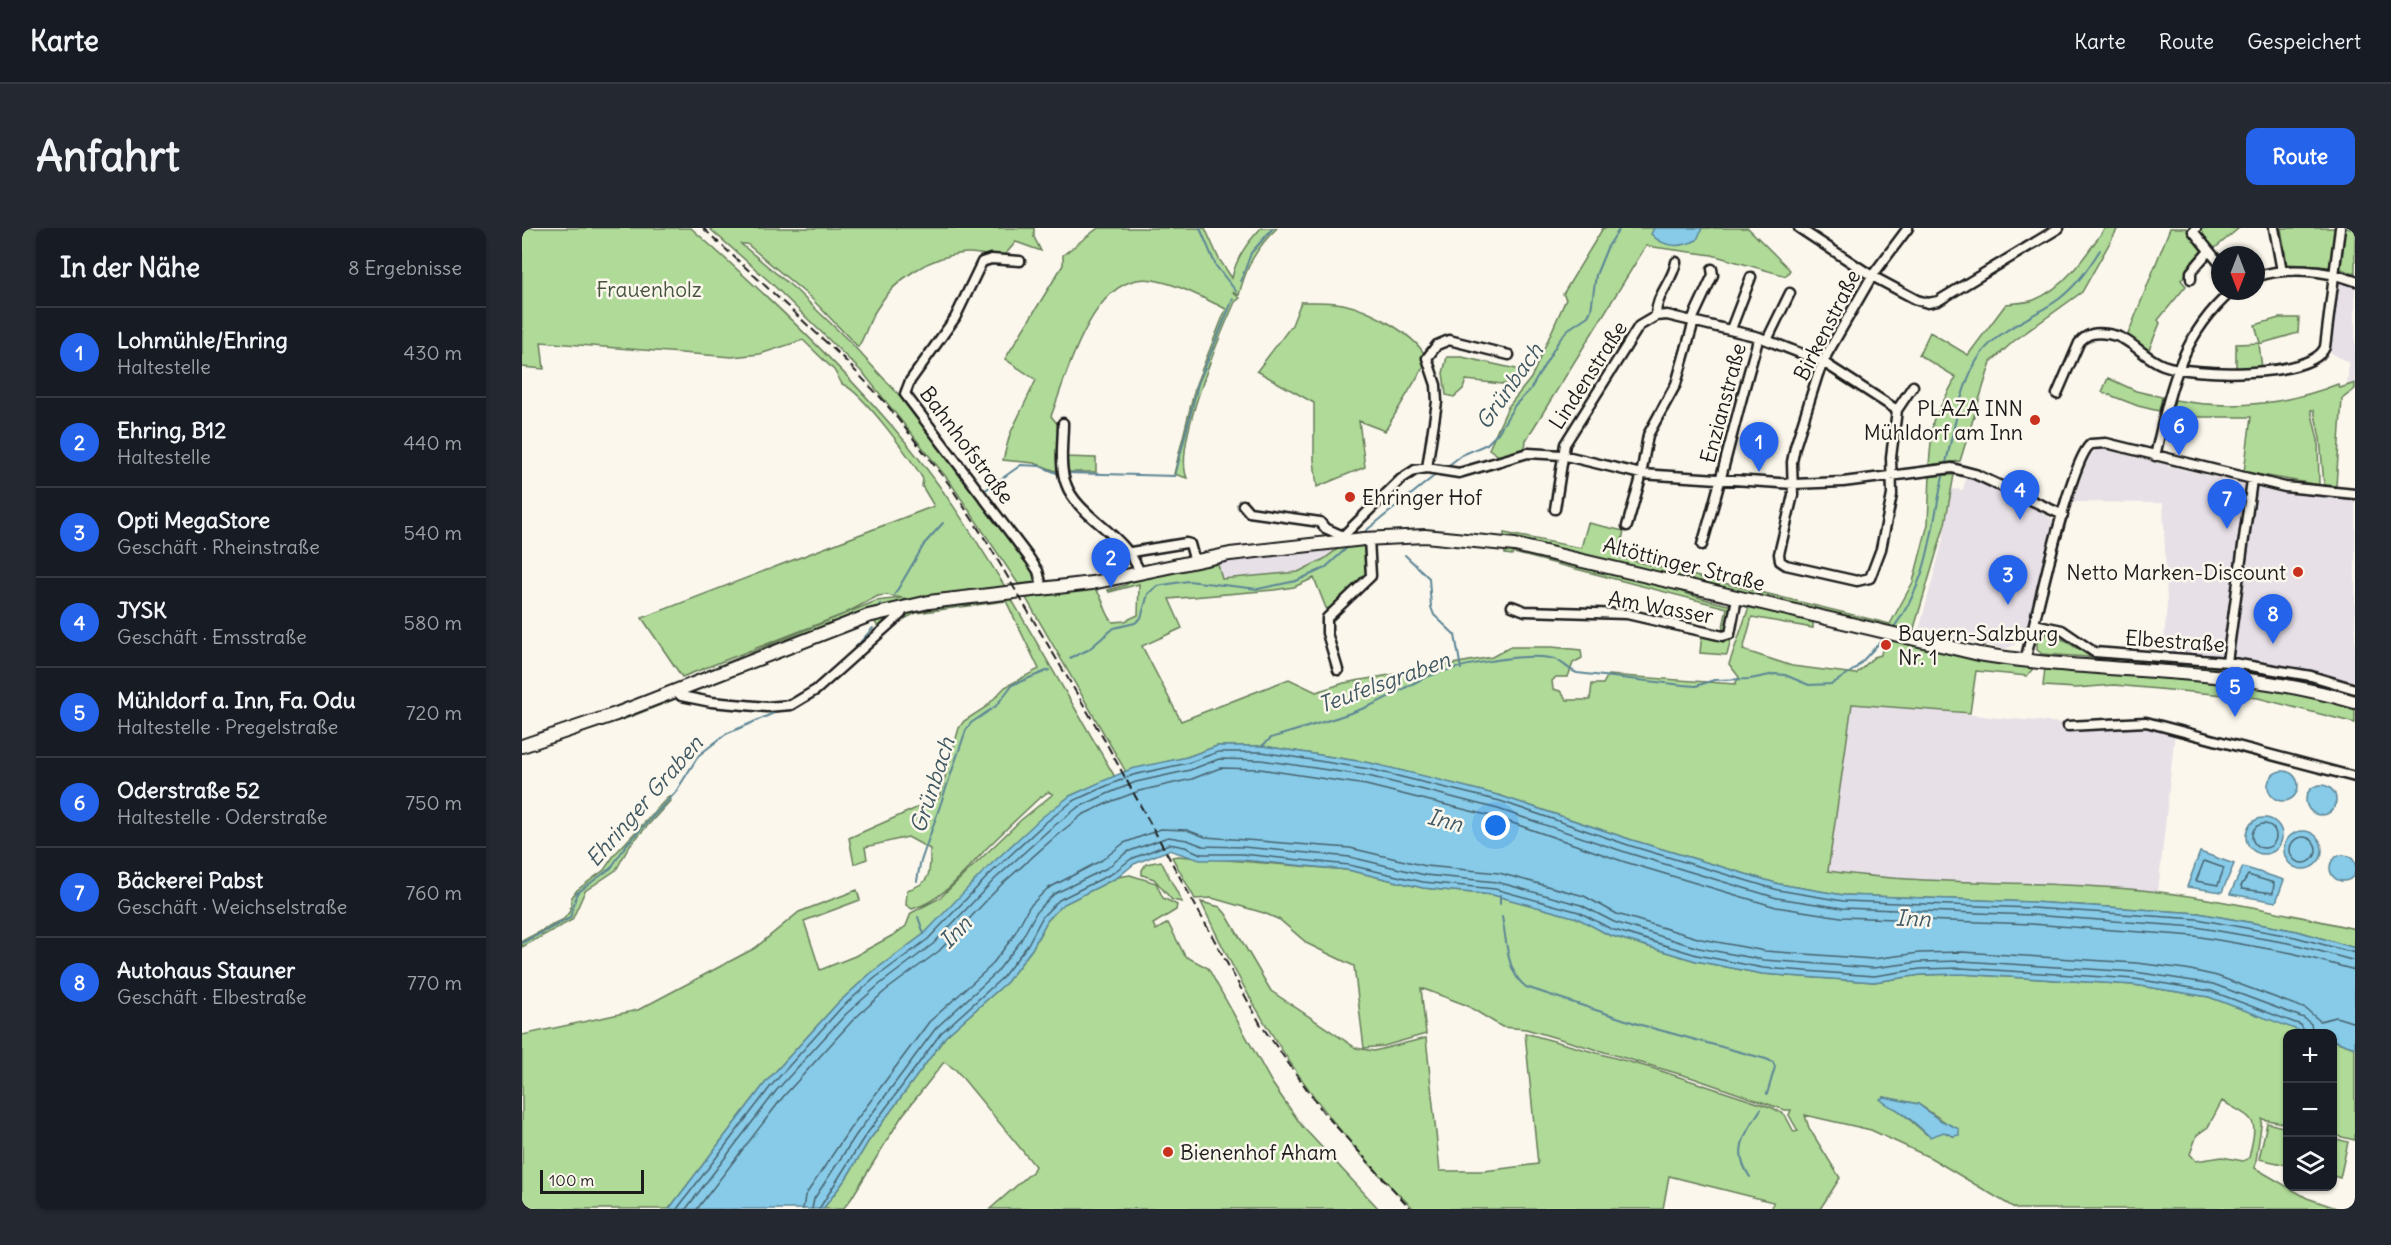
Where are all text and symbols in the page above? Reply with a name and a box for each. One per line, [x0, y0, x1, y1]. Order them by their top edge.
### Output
text: Karte [30, 23, 99, 59]
text: Karte [2074, 28, 2126, 55]
text: Route [2159, 28, 2214, 55]
text: Gespeichert [2247, 28, 2361, 55]
button: Route [2246, 128, 2355, 185]
text: Anfahrt [36, 130, 180, 182]
north arrow [2211, 246, 2265, 300]
text: In der Nähe [60, 251, 200, 284]
text: 8 Ergebnisse [348, 255, 462, 280]
street label: Birkenstraße [1788, 265, 1866, 385]
park label: Frauenholz [596, 276, 702, 303]
street label: Lindenstraße [1543, 316, 1633, 434]
text: Lohmühle/Ehring [117, 326, 288, 354]
water label: Grünbach [1469, 336, 1550, 435]
text: 1 [76, 340, 83, 365]
text: 430 m [404, 340, 462, 365]
street label: Enzianstraße [1694, 340, 1752, 466]
text: Haltestelle [117, 354, 211, 379]
street label: Bahnhofstraße [914, 381, 1020, 509]
place label: PLAZA INN Mühldorf am Inn [1864, 395, 2023, 446]
pin: 6 [2160, 406, 2198, 456]
marker: PLAZA INN Mühldorf am Inn [2028, 413, 2042, 427]
text: Ehring, B12 [117, 416, 226, 444]
pin: 1 [1740, 422, 1778, 472]
text: 2 [74, 430, 85, 455]
text: 440 m [403, 430, 462, 455]
text: Haltestelle [117, 444, 211, 469]
pin: 4 [2000, 470, 2040, 520]
pin: 7 [2208, 480, 2246, 529]
place label: Ehringer Hof [1362, 484, 1483, 511]
marker: Ehringer Hof [1343, 490, 1357, 504]
text: Opti MegaStore [117, 506, 270, 534]
text: 3 [74, 520, 85, 545]
text: 540 m [403, 520, 462, 545]
street label: Altöttinger Straße [1600, 531, 1768, 597]
text: Geschäft · Rheinstraße [117, 534, 320, 559]
pin: 2 [1092, 538, 1130, 588]
pin: 3 [1988, 556, 2028, 605]
place label: Netto Marken-Discount [2066, 559, 2286, 586]
marker: Netto Marken-Discount [2291, 565, 2305, 579]
street label: Am Wasser [1606, 584, 1716, 630]
pin: 8 [2254, 594, 2292, 644]
text: JYSK [117, 596, 167, 624]
text: 4 [74, 610, 85, 635]
text: 580 m [404, 610, 462, 635]
place label: Bayern-Salzburg Nr. 1 [1898, 620, 2058, 671]
text: Geschäft · Emsstraße [117, 624, 307, 649]
street label: Elbestraße [2124, 624, 2226, 658]
marker: Bayern-Salzburg Nr. 1 [1879, 638, 1893, 652]
water label: Teufelsgraben [1314, 645, 1455, 719]
pin: 5 [2216, 668, 2254, 717]
text: Mühldorf a. Inn, Fa. Odu [117, 686, 356, 714]
text: 5 [74, 700, 85, 725]
text: 720 m [406, 700, 462, 725]
text: Haltestelle · Pregelstraße [117, 714, 338, 739]
water label: Ehringer Graben [579, 729, 709, 872]
water label: Grünbach [903, 732, 961, 836]
text: Oderstraße 52 [117, 776, 260, 804]
text: 6 [74, 790, 85, 815]
text: 750 m [405, 790, 462, 815]
water label: Inn [1425, 802, 1467, 838]
text: Haltestelle · Oderstraße [117, 804, 328, 829]
your location [1481, 811, 1510, 840]
text: Bäckerei Pabst [117, 866, 263, 894]
text: 7 [75, 880, 84, 905]
text: 760 m [405, 880, 462, 905]
text: Geschäft · Weichselstraße [117, 894, 347, 919]
water label: Inn [1895, 903, 1932, 933]
water label: Inn [933, 909, 978, 954]
text: Autohaus Stauner [117, 956, 295, 984]
text: 8 [74, 970, 85, 995]
text: 770 m [407, 970, 462, 995]
text: Geschäft · Elbestraße [117, 984, 307, 1009]
map controls [2283, 1029, 2337, 1191]
button: + [2283, 1029, 2337, 1083]
button: − [2283, 1083, 2337, 1137]
button: layers [2283, 1137, 2337, 1191]
place label: Bienenhof Aham [1180, 1139, 1337, 1166]
marker: Bienenhof Aham [1161, 1145, 1175, 1159]
scale bar [540, 1167, 644, 1194]
text: 100 m [549, 1170, 594, 1190]

